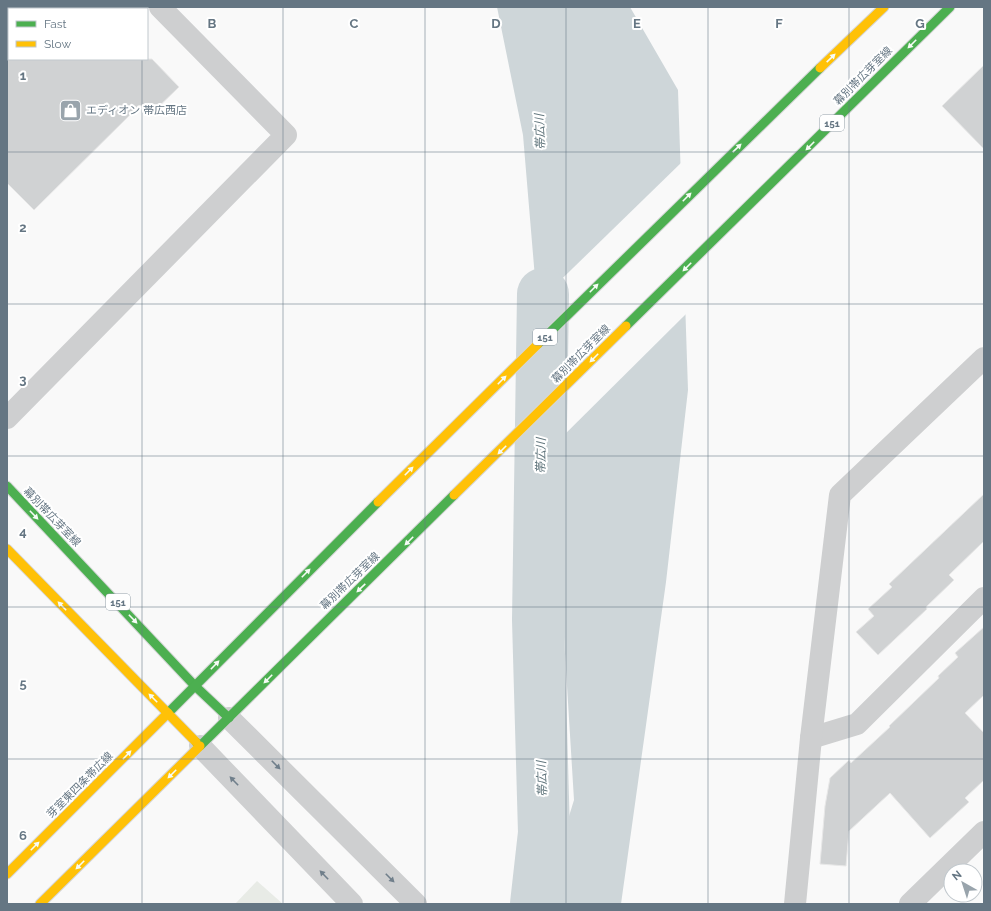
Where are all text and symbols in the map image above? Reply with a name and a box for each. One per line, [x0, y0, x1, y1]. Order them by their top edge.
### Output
legend [8, 8, 148, 60]
text: B [208, 16, 217, 31]
text: C [350, 16, 359, 31]
text: D [491, 16, 501, 31]
text: E [633, 16, 641, 31]
text: F [775, 16, 783, 31]
text: G [915, 16, 925, 31]
text: Fast [44, 17, 67, 31]
text: Slow [44, 37, 71, 51]
one-way arrow [907, 39, 917, 49]
street label: 幕別帯広芽室線 [831, 44, 895, 108]
one-way arrow [826, 53, 836, 63]
text: 1 [20, 68, 27, 83]
shop icon: エディオン 帯広西店 [58, 97, 84, 123]
place label: エディオン 帯広西店 [86, 104, 187, 117]
water label: 帯広川 [532, 112, 548, 150]
road number: 151 [820, 115, 844, 131]
one-way arrow [805, 141, 815, 151]
one-way arrow [732, 143, 742, 153]
one-way arrow [682, 192, 692, 202]
text: 2 [19, 220, 27, 235]
one-way arrow [682, 262, 692, 272]
one-way arrow [589, 283, 599, 293]
street label: 幕別帯広芽室線 [549, 322, 613, 386]
road number: 151 [533, 329, 557, 345]
one-way arrow [589, 354, 599, 363]
text: 3 [19, 372, 27, 387]
one-way arrow [497, 375, 507, 385]
water label: 帯広川 [534, 436, 548, 474]
one-way arrow [497, 445, 506, 455]
one-way arrow [404, 466, 414, 476]
street label: 幕別帯広芽室線 [21, 485, 83, 549]
one-way arrow [29, 510, 38, 519]
text: 4 [19, 524, 27, 539]
one-way arrow [404, 536, 414, 546]
street label: 幕別帯広芽室線 [318, 550, 382, 612]
one-way arrow [301, 568, 311, 578]
one-way arrow [356, 583, 366, 593]
road number: 151 [106, 594, 130, 610]
one-way arrow [57, 601, 67, 611]
one-way arrow [128, 614, 138, 624]
one-way arrow [210, 660, 220, 670]
one-way arrow [263, 674, 273, 684]
text: 5 [19, 676, 27, 691]
one-way arrow [148, 693, 158, 703]
street label: 芽室東四条帯広線 [44, 749, 116, 821]
one-way arrow [122, 750, 132, 760]
water label: 帯広川 [534, 759, 550, 797]
one-way arrow [271, 760, 281, 770]
one-way arrow [167, 769, 177, 778]
one-way arrow [229, 776, 239, 786]
text: 6 [19, 828, 27, 843]
one-way arrow [30, 841, 40, 851]
one-way arrow [75, 860, 85, 870]
north arrow [943, 863, 983, 903]
text: N [950, 868, 964, 883]
one-way arrow [319, 870, 329, 880]
one-way arrow [385, 873, 395, 883]

